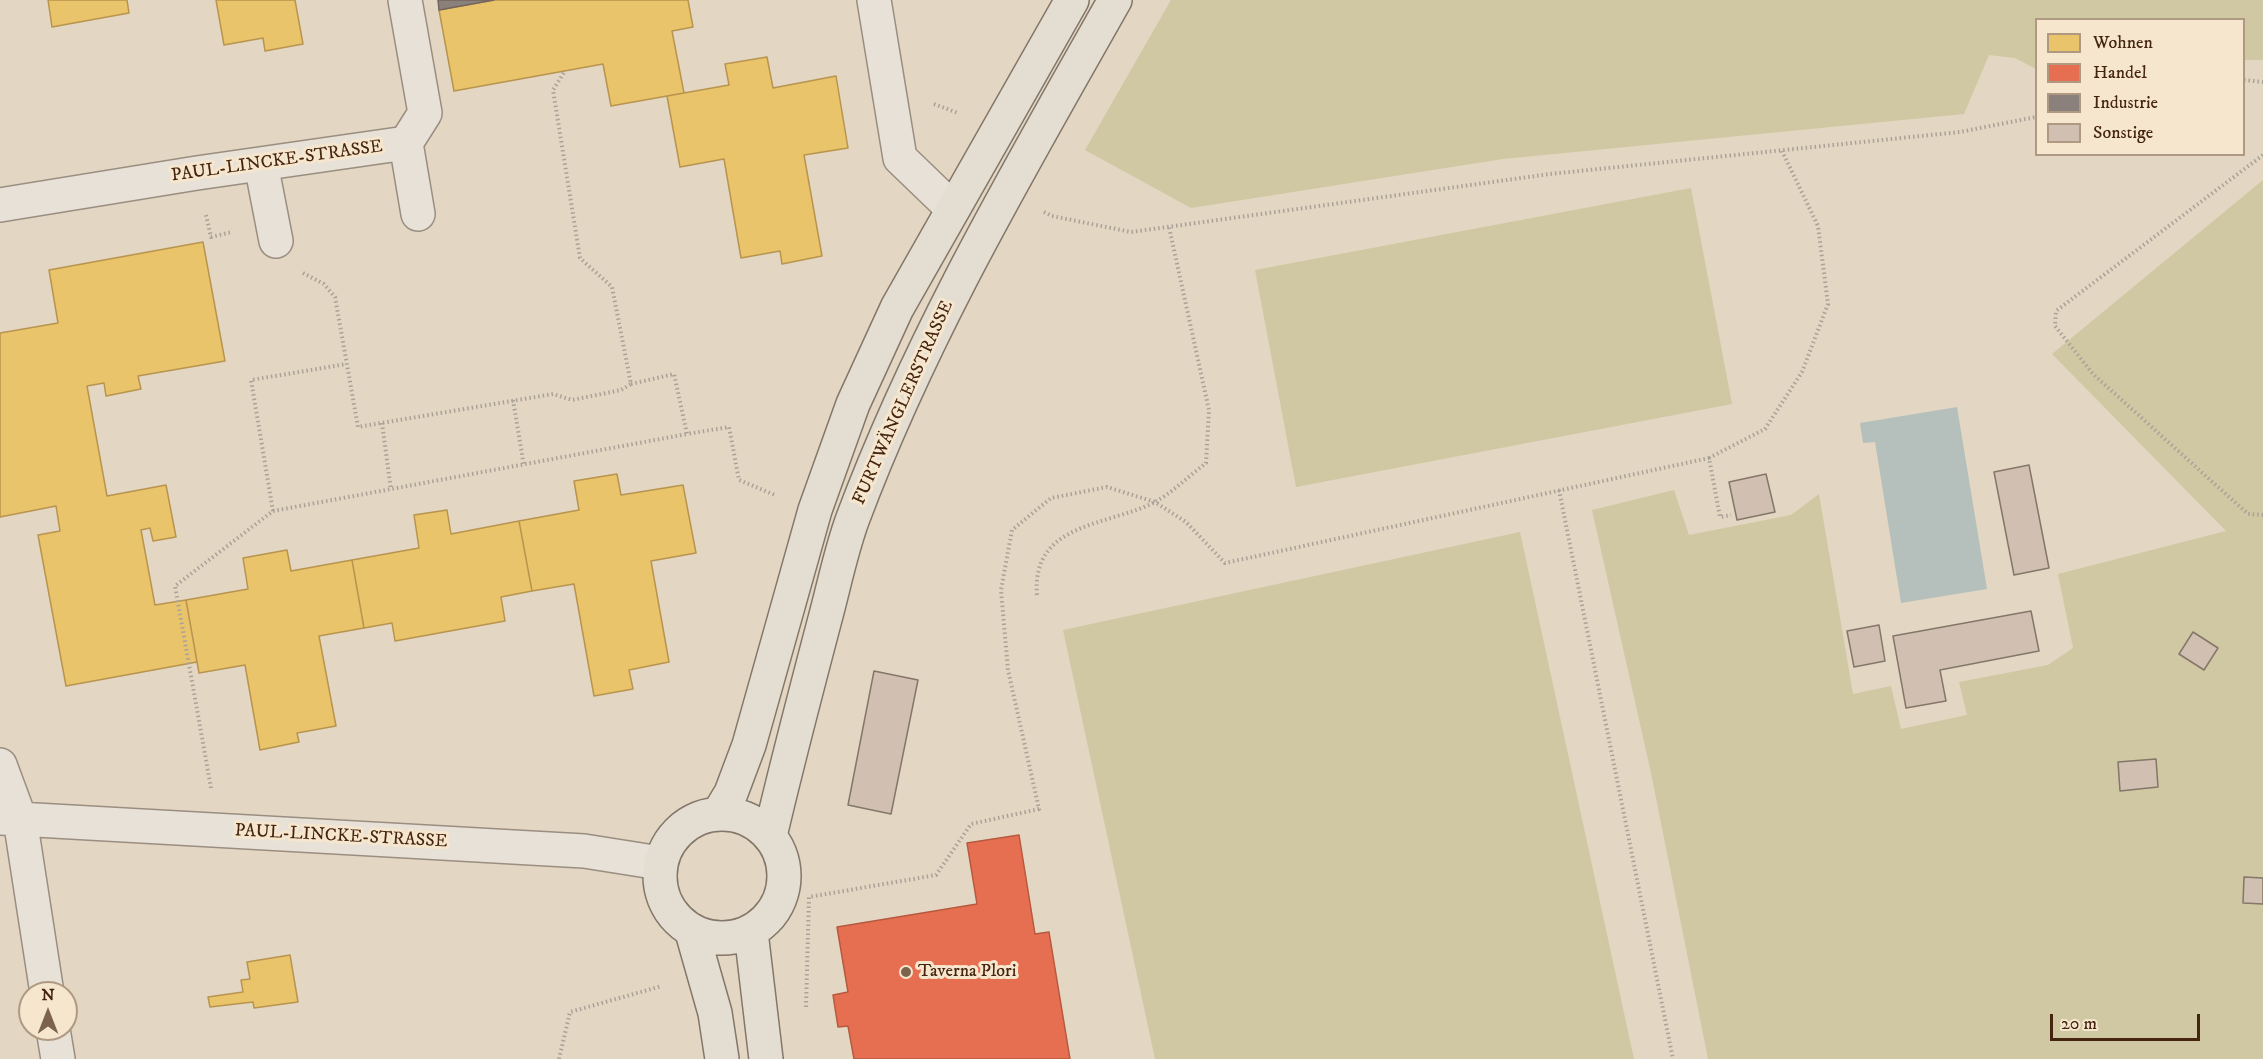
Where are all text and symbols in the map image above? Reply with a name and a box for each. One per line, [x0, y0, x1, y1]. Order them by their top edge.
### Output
legend [2035, 18, 2245, 156]
text: Wohnen [2093, 32, 2153, 54]
text: Handel [2093, 62, 2147, 84]
text: Industrie [2093, 92, 2158, 114]
text: Sonstige [2093, 122, 2153, 144]
street label: PAUL-LINCKE-STRASSE [170, 136, 384, 188]
street label: FURTWÄNGLERSTRASSE [849, 298, 959, 508]
street label: PAUL-LINCKE-STRASSE [234, 821, 448, 853]
place label: Taverna Plori [918, 961, 1016, 983]
marker: Taverna Plori [899, 965, 913, 979]
north arrow [18, 981, 78, 1041]
text: N [41, 985, 55, 1005]
scale bar [2053, 1002, 2203, 1040]
text: 20 m [2061, 1013, 2097, 1035]

